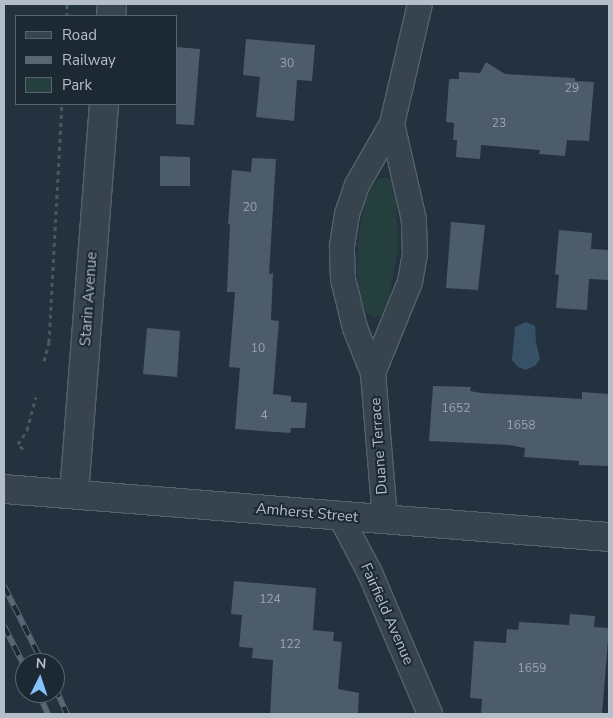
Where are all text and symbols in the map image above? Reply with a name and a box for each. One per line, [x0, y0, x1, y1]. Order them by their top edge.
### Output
legend [15, 15, 178, 105]
text: Road [62, 25, 97, 45]
text: Railway [62, 50, 116, 70]
house number: 30 [280, 57, 294, 71]
text: Park [62, 75, 92, 95]
house number: 29 [565, 82, 579, 96]
house number: 23 [492, 117, 506, 131]
house number: 20 [243, 201, 257, 215]
street label: Starin Avenue [77, 251, 101, 347]
house number: 10 [251, 342, 265, 356]
street label: Duane Terrace [367, 397, 391, 495]
house number: 1652 [442, 402, 470, 416]
house number: 4 [260, 409, 268, 423]
house number: 1658 [507, 419, 535, 433]
street label: Amherst Street [255, 500, 359, 526]
street label: Fairfield Avenue [357, 560, 417, 668]
house number: 124 [259, 593, 281, 607]
house number: 122 [279, 638, 301, 652]
north arrow [15, 653, 65, 703]
text: N [35, 654, 47, 673]
house number: 1659 [518, 662, 546, 676]

